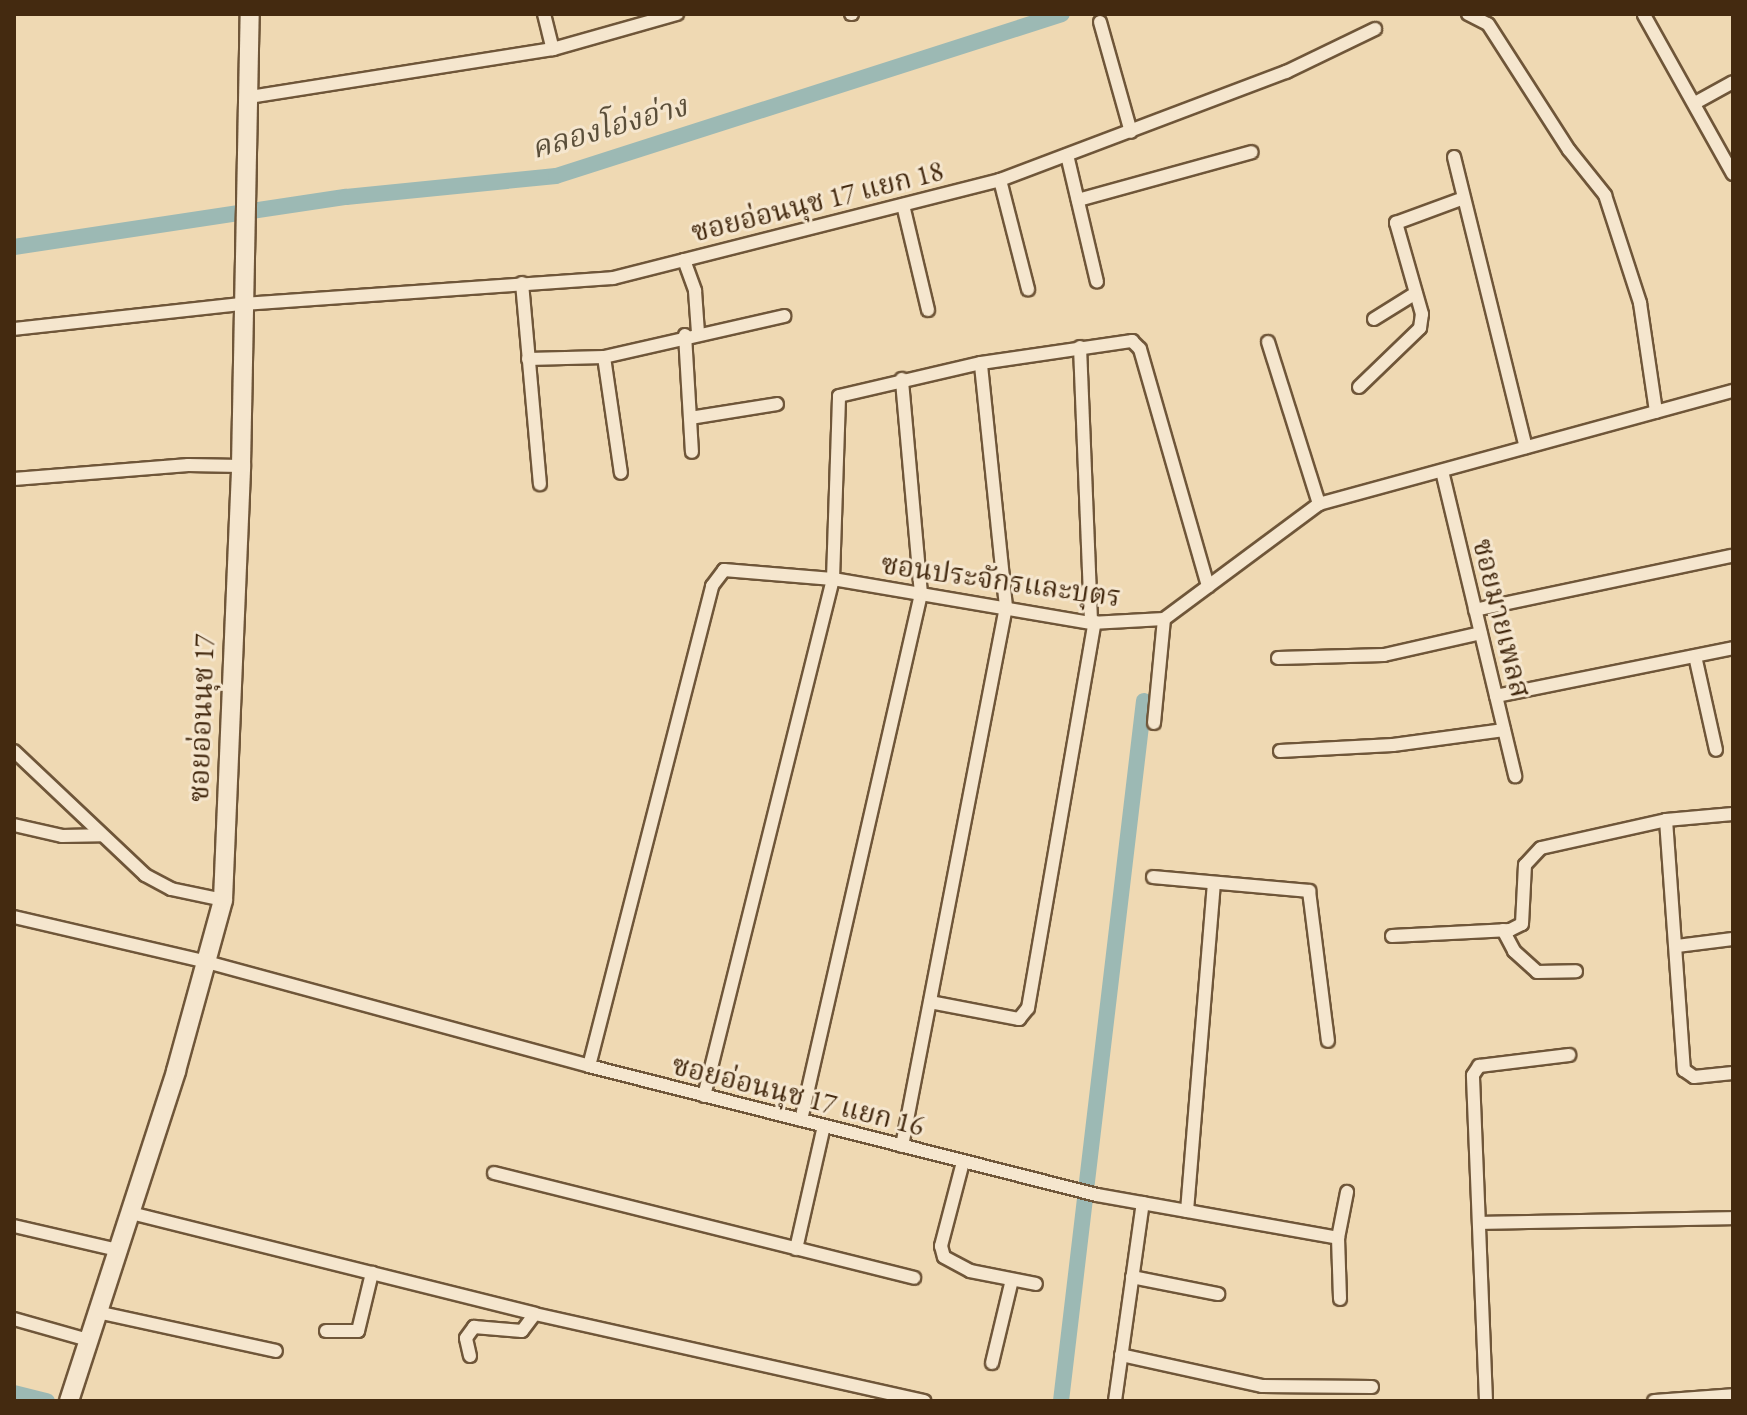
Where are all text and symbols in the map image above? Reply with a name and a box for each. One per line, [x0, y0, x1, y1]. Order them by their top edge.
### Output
water label: คลองโอ่งอ่าง [527, 88, 691, 166]
street label: ซอยอ่อนนุช 17 แยก 18 [688, 153, 946, 249]
street label: ซอยมายเพลส [1466, 535, 1538, 701]
street label: ซอนประจักรและบุตร [879, 547, 1123, 613]
street label: ซอยอ่อนนุช 17 [181, 633, 221, 803]
street label: ซอยอ่อนนุช 17 แยก 16 [669, 1047, 927, 1143]

